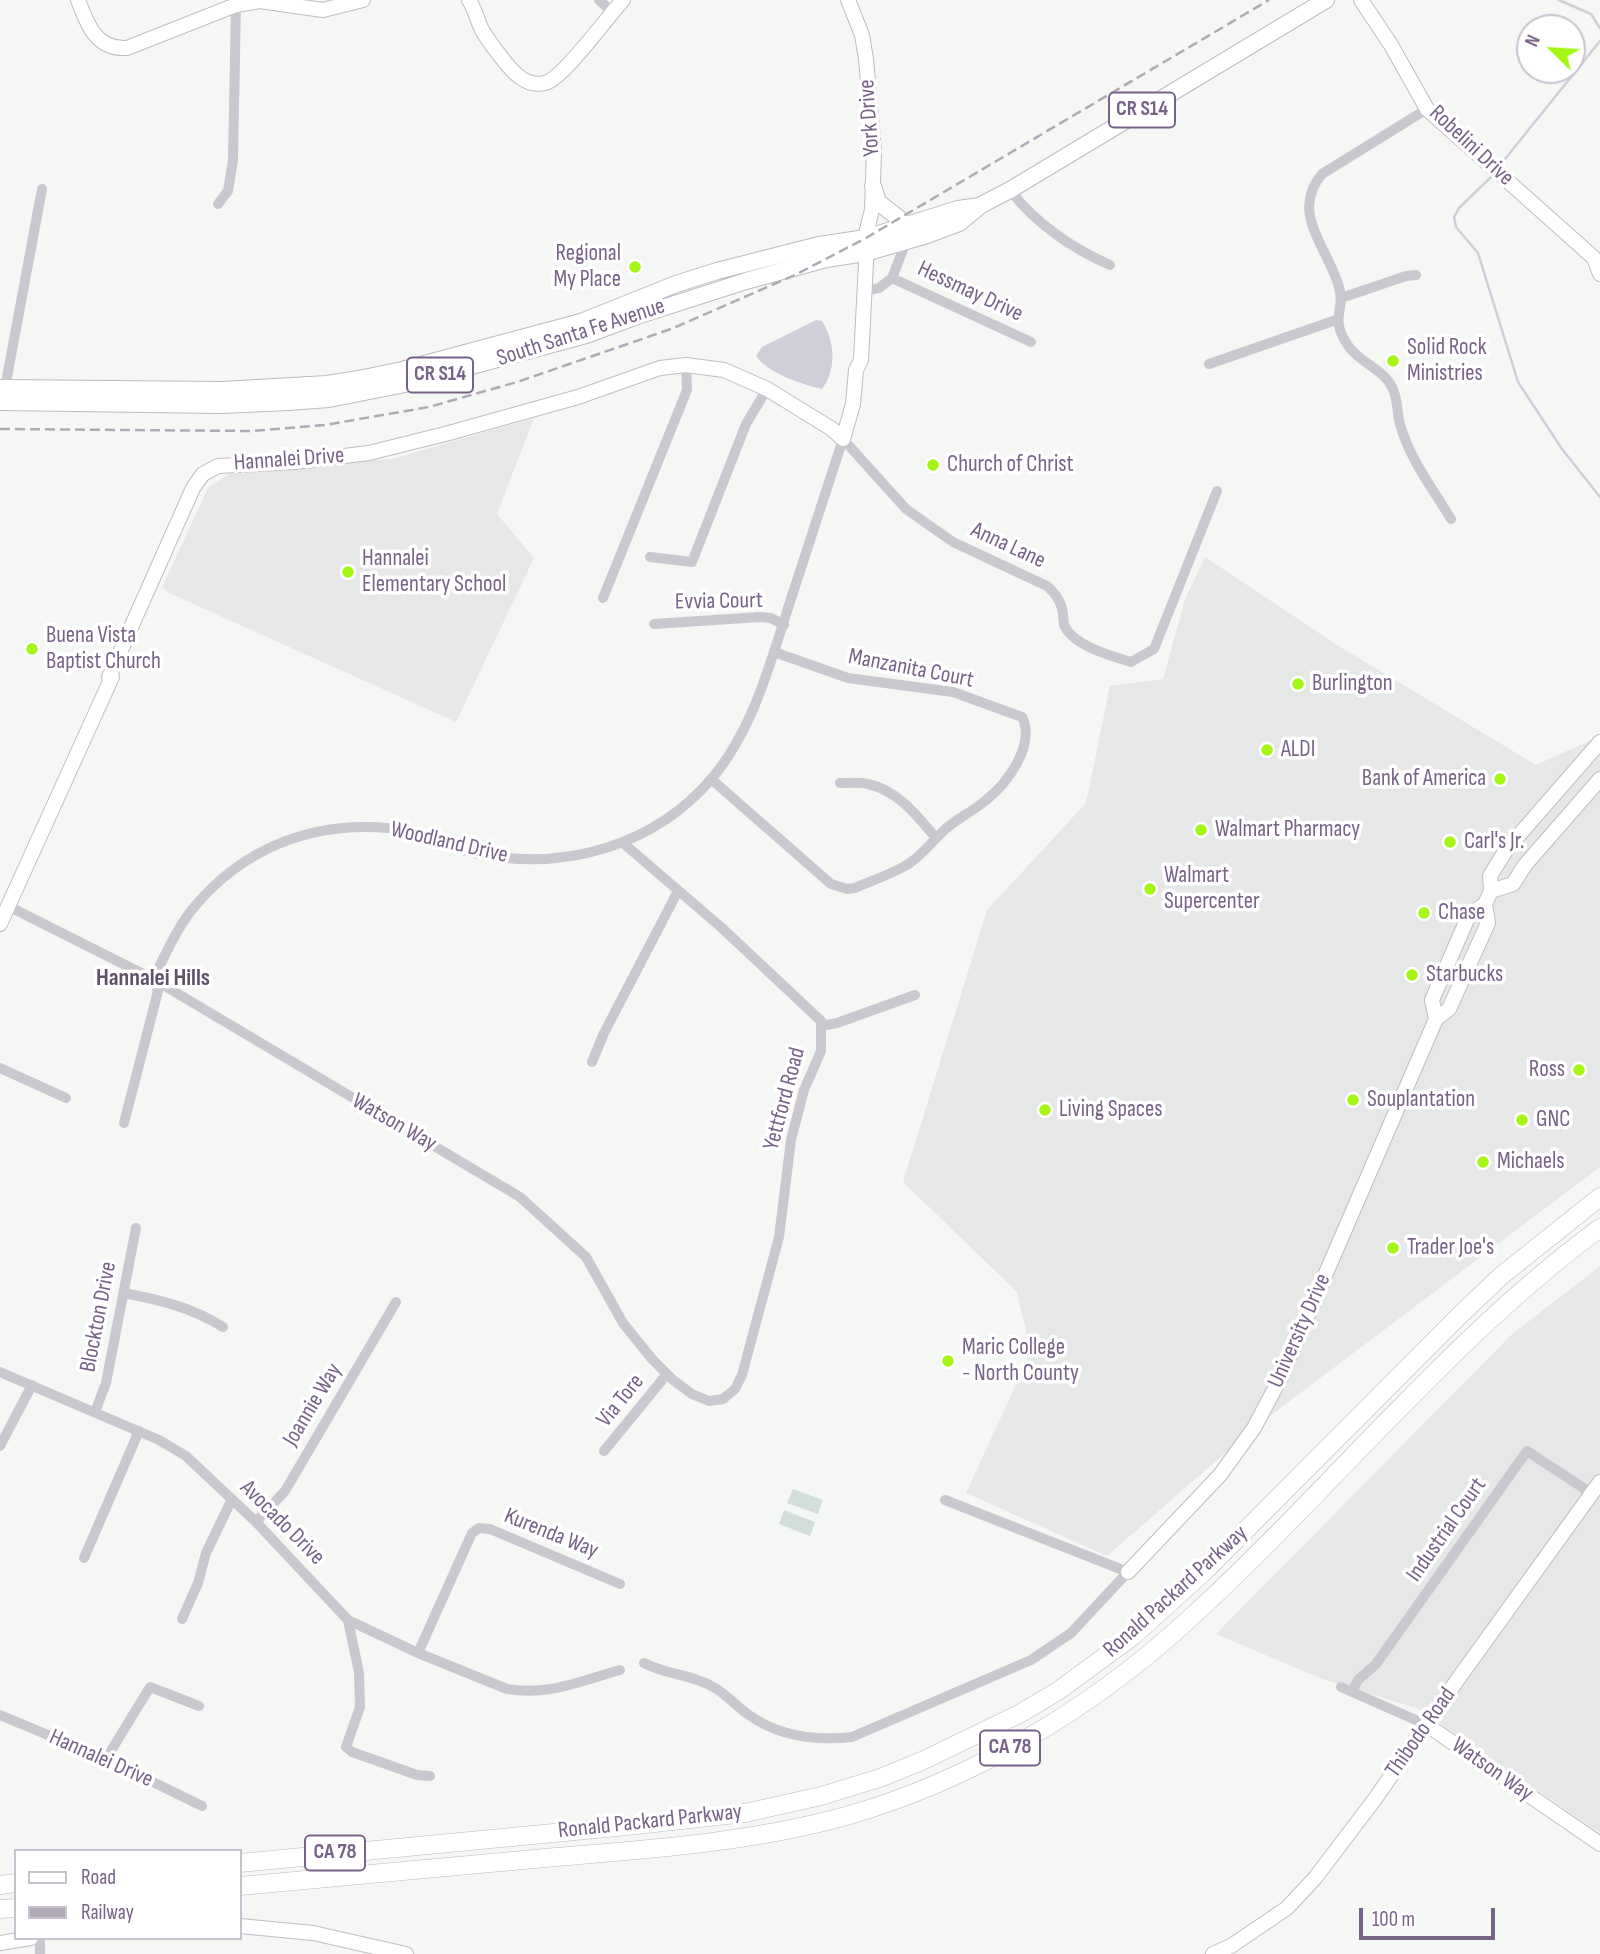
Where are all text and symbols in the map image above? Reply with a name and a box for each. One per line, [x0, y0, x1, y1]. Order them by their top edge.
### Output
north arrow [1516, 14, 1586, 84]
text: N [1521, 32, 1546, 50]
street label: York Drive [854, 79, 886, 157]
road number: CR S14 [1109, 92, 1175, 128]
street label: Robelini Drive [1423, 100, 1519, 192]
place label: Regional My Place [554, 240, 621, 294]
street label: Hessmay Drive [913, 256, 1027, 328]
marker: Regional My Place [627, 259, 643, 275]
street label: South Santa Fe Avenue [493, 293, 669, 373]
place label: Solid Rock Ministries [1407, 334, 1487, 388]
marker: Solid Rock Ministries [1385, 353, 1401, 369]
road number: CR S14 [407, 358, 473, 392]
street label: Hannalei Drive [233, 442, 345, 478]
place label: Church of Christ [947, 451, 1073, 479]
marker: Church of Christ [925, 457, 941, 473]
street label: Anna Lane [966, 517, 1050, 575]
place label: Hannalei Elementary School [362, 545, 506, 599]
marker: Hannalei Elementary School [340, 564, 356, 580]
street label: Evvia Court [675, 587, 763, 617]
place label: Buena Vista Baptist Church [46, 622, 161, 676]
marker: Buena Vista Baptist Church [24, 641, 40, 657]
street label: Manzanita Court [846, 643, 976, 695]
place label: Burlington [1312, 670, 1393, 698]
marker: Burlington [1290, 676, 1306, 692]
place label: ALDI [1281, 736, 1315, 764]
marker: ALDI [1259, 742, 1275, 758]
place label: Bank of America [1362, 765, 1486, 793]
marker: Bank of America [1492, 771, 1508, 787]
street label: Woodland Drive [388, 816, 510, 870]
place label: Walmart Pharmacy [1215, 816, 1360, 844]
marker: Walmart Pharmacy [1193, 822, 1209, 838]
place label: Carl's Jr. [1464, 828, 1524, 856]
marker: Carl's Jr. [1442, 834, 1458, 850]
place label: Walmart Supercenter [1164, 862, 1259, 916]
marker: Walmart Supercenter [1142, 881, 1158, 897]
place label: Chase [1438, 899, 1485, 927]
marker: Chase [1416, 905, 1432, 921]
place label: Starbucks [1426, 961, 1503, 989]
district label: Hannalei Hills [96, 965, 210, 993]
marker: Starbucks [1404, 967, 1420, 983]
street label: Yettford Road [758, 1045, 812, 1153]
place label: Ross [1529, 1056, 1565, 1084]
marker: Ross [1571, 1062, 1587, 1078]
place label: Souplantation [1367, 1086, 1475, 1114]
street label: Watson Way [347, 1088, 441, 1158]
marker: Souplantation [1345, 1092, 1361, 1108]
place label: Living Spaces [1059, 1096, 1162, 1124]
marker: Living Spaces [1037, 1102, 1053, 1118]
place label: GNC [1536, 1106, 1570, 1134]
marker: GNC [1514, 1112, 1530, 1128]
place label: Michaels [1497, 1148, 1565, 1176]
marker: Michaels [1475, 1154, 1491, 1170]
place label: Trader Joe's [1407, 1234, 1494, 1262]
marker: Trader Joe's [1385, 1240, 1401, 1256]
street label: Blockton Drive [75, 1259, 123, 1375]
street label: University Drive [1263, 1270, 1337, 1392]
place label: Maric College - North County [962, 1334, 1079, 1388]
marker: Maric College - North County [940, 1353, 956, 1369]
street label: Joannie Way [278, 1359, 348, 1451]
street label: Via Tore [591, 1369, 651, 1433]
street label: Industrial Court [1401, 1473, 1493, 1587]
street label: Avocado Drive [234, 1475, 330, 1571]
street label: Kurenda Way [500, 1503, 602, 1565]
street label: Ronald Packard Parkway [1098, 1520, 1254, 1664]
street label: Thibodo Road [1380, 1683, 1462, 1783]
street label: Hannalei Drive [45, 1724, 157, 1794]
road number: CA 78 [980, 1730, 1040, 1766]
street label: Watson Way [1446, 1732, 1538, 1808]
street label: Ronald Packard Parkway [557, 1799, 743, 1845]
road number: CA 78 [305, 1836, 365, 1870]
legend [14, 1849, 242, 1940]
text: Road [81, 1865, 116, 1890]
scale bar [1362, 1895, 1498, 1939]
text: Railway [81, 1900, 134, 1925]
text: 100 m [1372, 1907, 1415, 1932]

